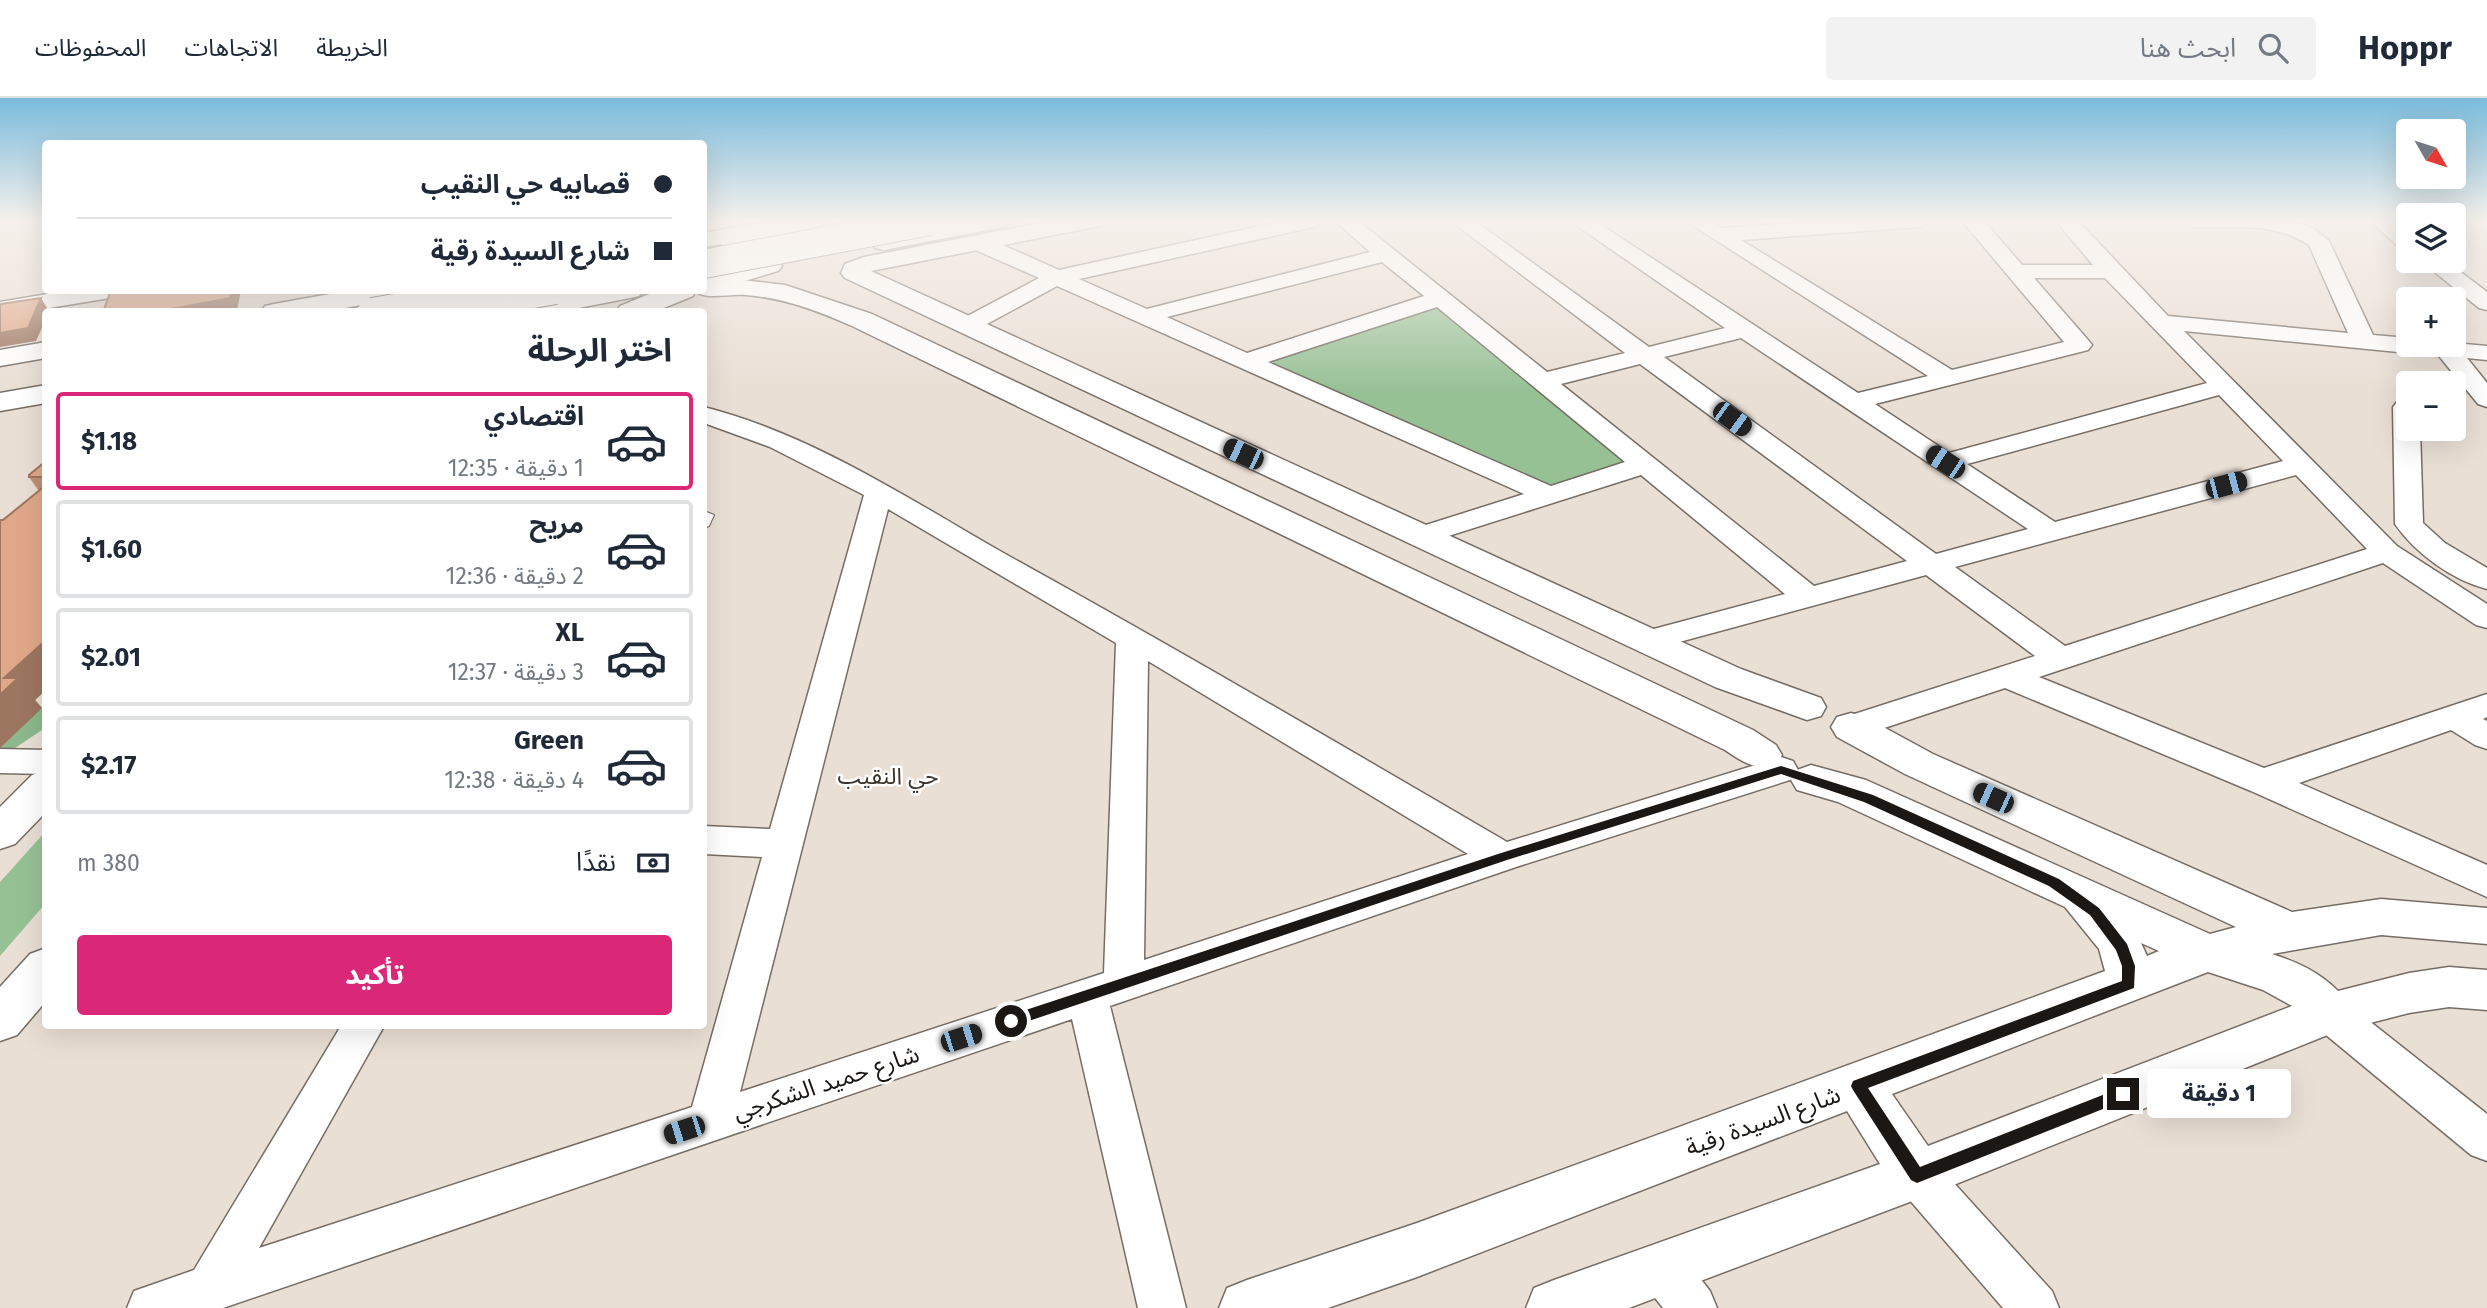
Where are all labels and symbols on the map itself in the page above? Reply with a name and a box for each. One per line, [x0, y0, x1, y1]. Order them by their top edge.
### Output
north arrow [2396, 119, 2466, 189]
car [1709, 398, 1756, 440]
car [1220, 436, 1267, 472]
car [1922, 442, 1969, 482]
car [2203, 469, 2250, 501]
district label: حي النقيب [837, 762, 939, 793]
car [1970, 780, 2017, 816]
route start [995, 1005, 1027, 1037]
car [938, 1022, 985, 1054]
street label: شارع حميد الشكرجي [729, 1040, 924, 1131]
callout: 1 دقيقة [2148, 1070, 2291, 1118]
route end [2107, 1078, 2139, 1110]
street label: شارع السيدة رقية [1682, 1080, 1845, 1165]
car [661, 1114, 708, 1146]

